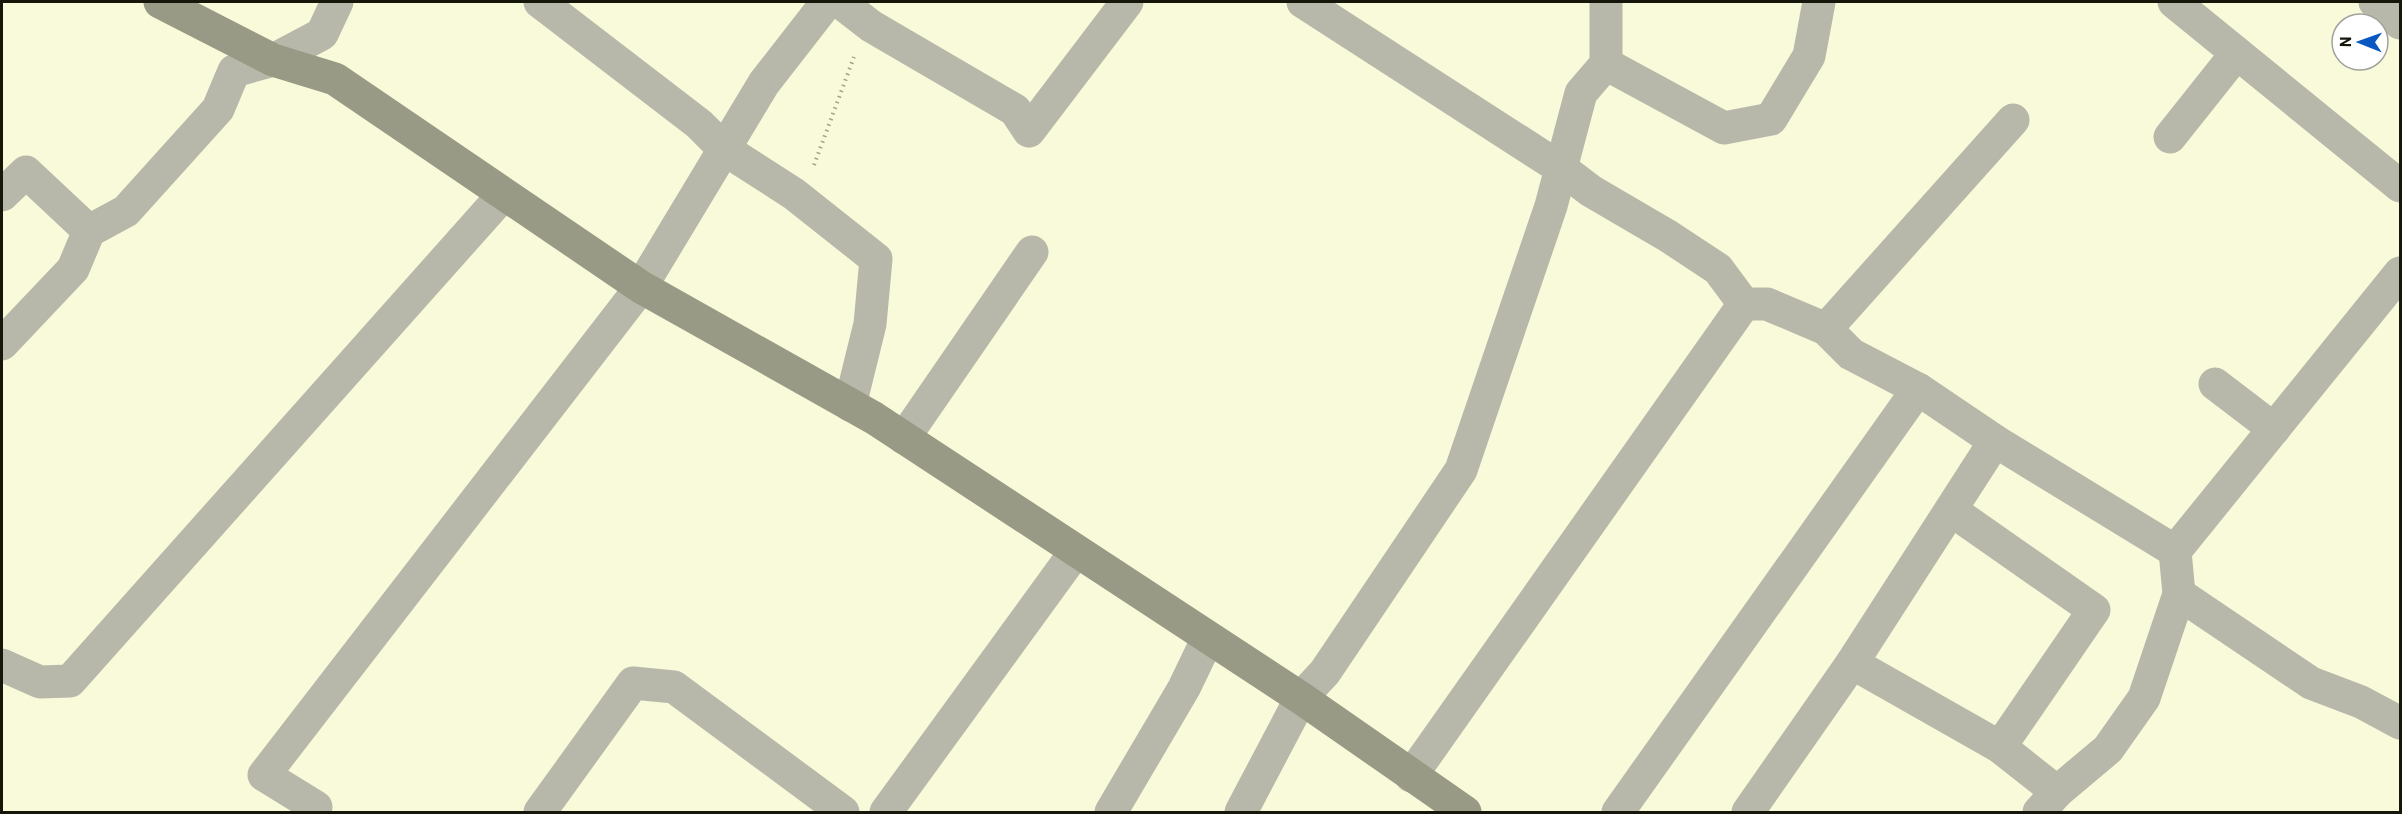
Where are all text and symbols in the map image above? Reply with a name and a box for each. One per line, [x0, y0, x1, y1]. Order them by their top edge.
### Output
north arrow [2330, 12, 2390, 72]
text: N [2335, 36, 2354, 47]

